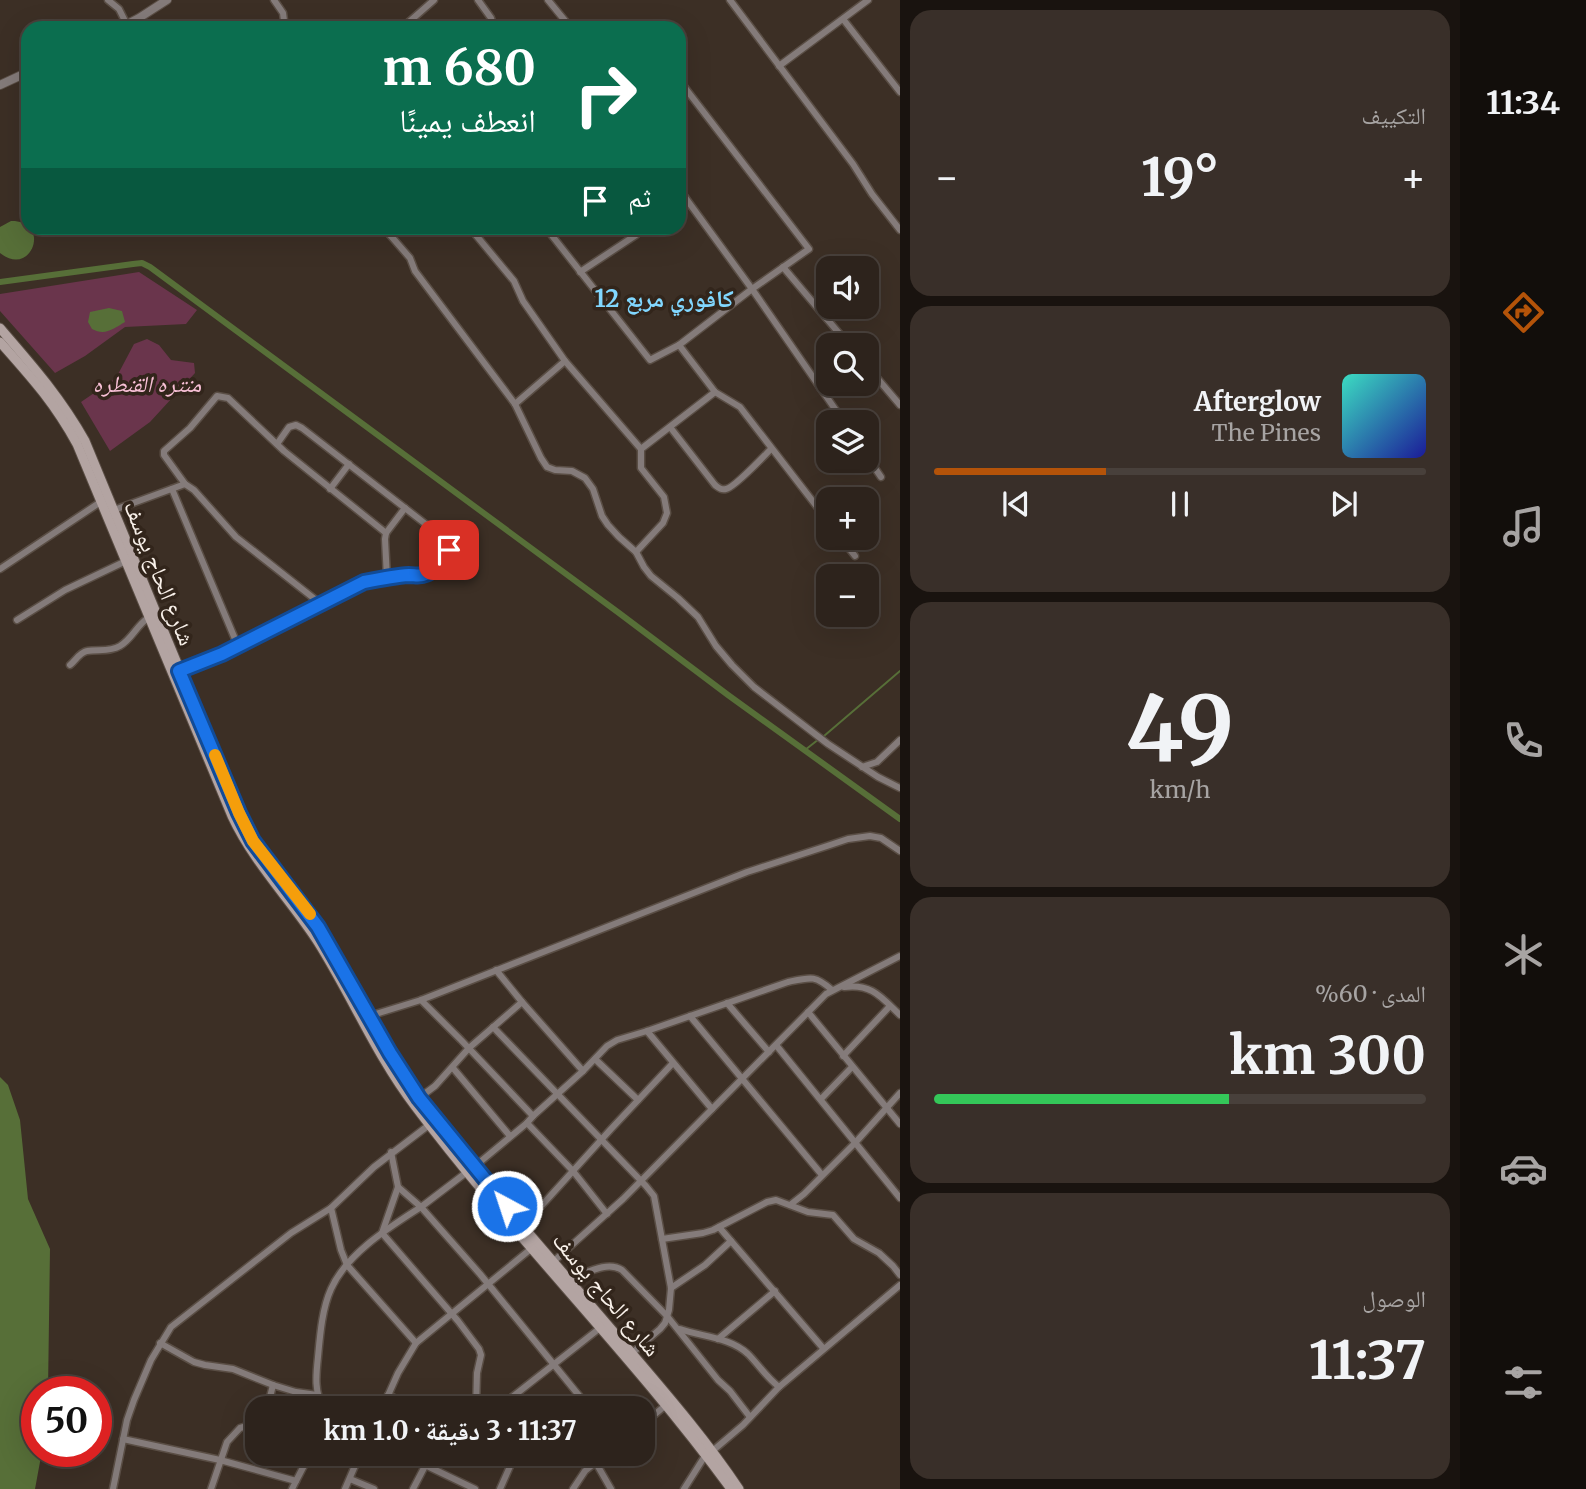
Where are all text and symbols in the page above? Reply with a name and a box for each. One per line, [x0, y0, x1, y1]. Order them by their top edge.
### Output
text: 680 m [383, 37, 536, 98]
icon: right [560, 49, 651, 140]
text: 11:34 [1486, 83, 1560, 123]
text: انعطف يمينًا [399, 101, 536, 141]
text: التكييف [1361, 101, 1426, 130]
text: 19° [1141, 145, 1219, 210]
text: − [934, 154, 959, 201]
text: + [1401, 154, 1426, 201]
text: ثم [628, 181, 651, 214]
icon: arrive [576, 182, 614, 220]
map controls [816, 256, 879, 627]
button: sound [816, 256, 879, 319]
district label: كافوري مربع 12 [594, 283, 734, 317]
icon: directions [1499, 288, 1548, 337]
button: search [816, 333, 879, 396]
park label: منتره القنطره [93, 369, 202, 398]
text: Afterglow [1194, 385, 1321, 418]
button: layers [816, 410, 879, 473]
text: The Pines [1211, 418, 1321, 447]
icon: previous [997, 485, 1035, 523]
icon: pause [1161, 485, 1199, 523]
icon: next [1325, 485, 1363, 523]
button: + [816, 487, 879, 550]
street label: شارع الحاج يوسف [117, 496, 202, 650]
icon: music [1499, 502, 1548, 551]
pin [419, 520, 479, 580]
icon: arrive [430, 531, 468, 569]
button: − [816, 564, 879, 627]
text: 49 [1126, 672, 1234, 787]
icon: phone [1499, 716, 1548, 765]
text: km/h [1150, 775, 1210, 804]
icon: climate [1499, 930, 1548, 979]
text: المدى · 60% [1315, 979, 1426, 1008]
text: 300 km [1229, 1023, 1426, 1088]
icon: car [1499, 1144, 1548, 1193]
position arrow [470, 1169, 544, 1243]
street label: شارع الحاج يوسف [546, 1226, 667, 1363]
text: الوصول [1362, 1284, 1426, 1313]
text: 11:37 [1309, 1328, 1426, 1393]
icon: filters [1499, 1358, 1548, 1407]
speed limit sign: 50 [21, 1376, 112, 1467]
text: 11:37 · 3 دقيقة · 1.0 km [323, 1414, 577, 1447]

